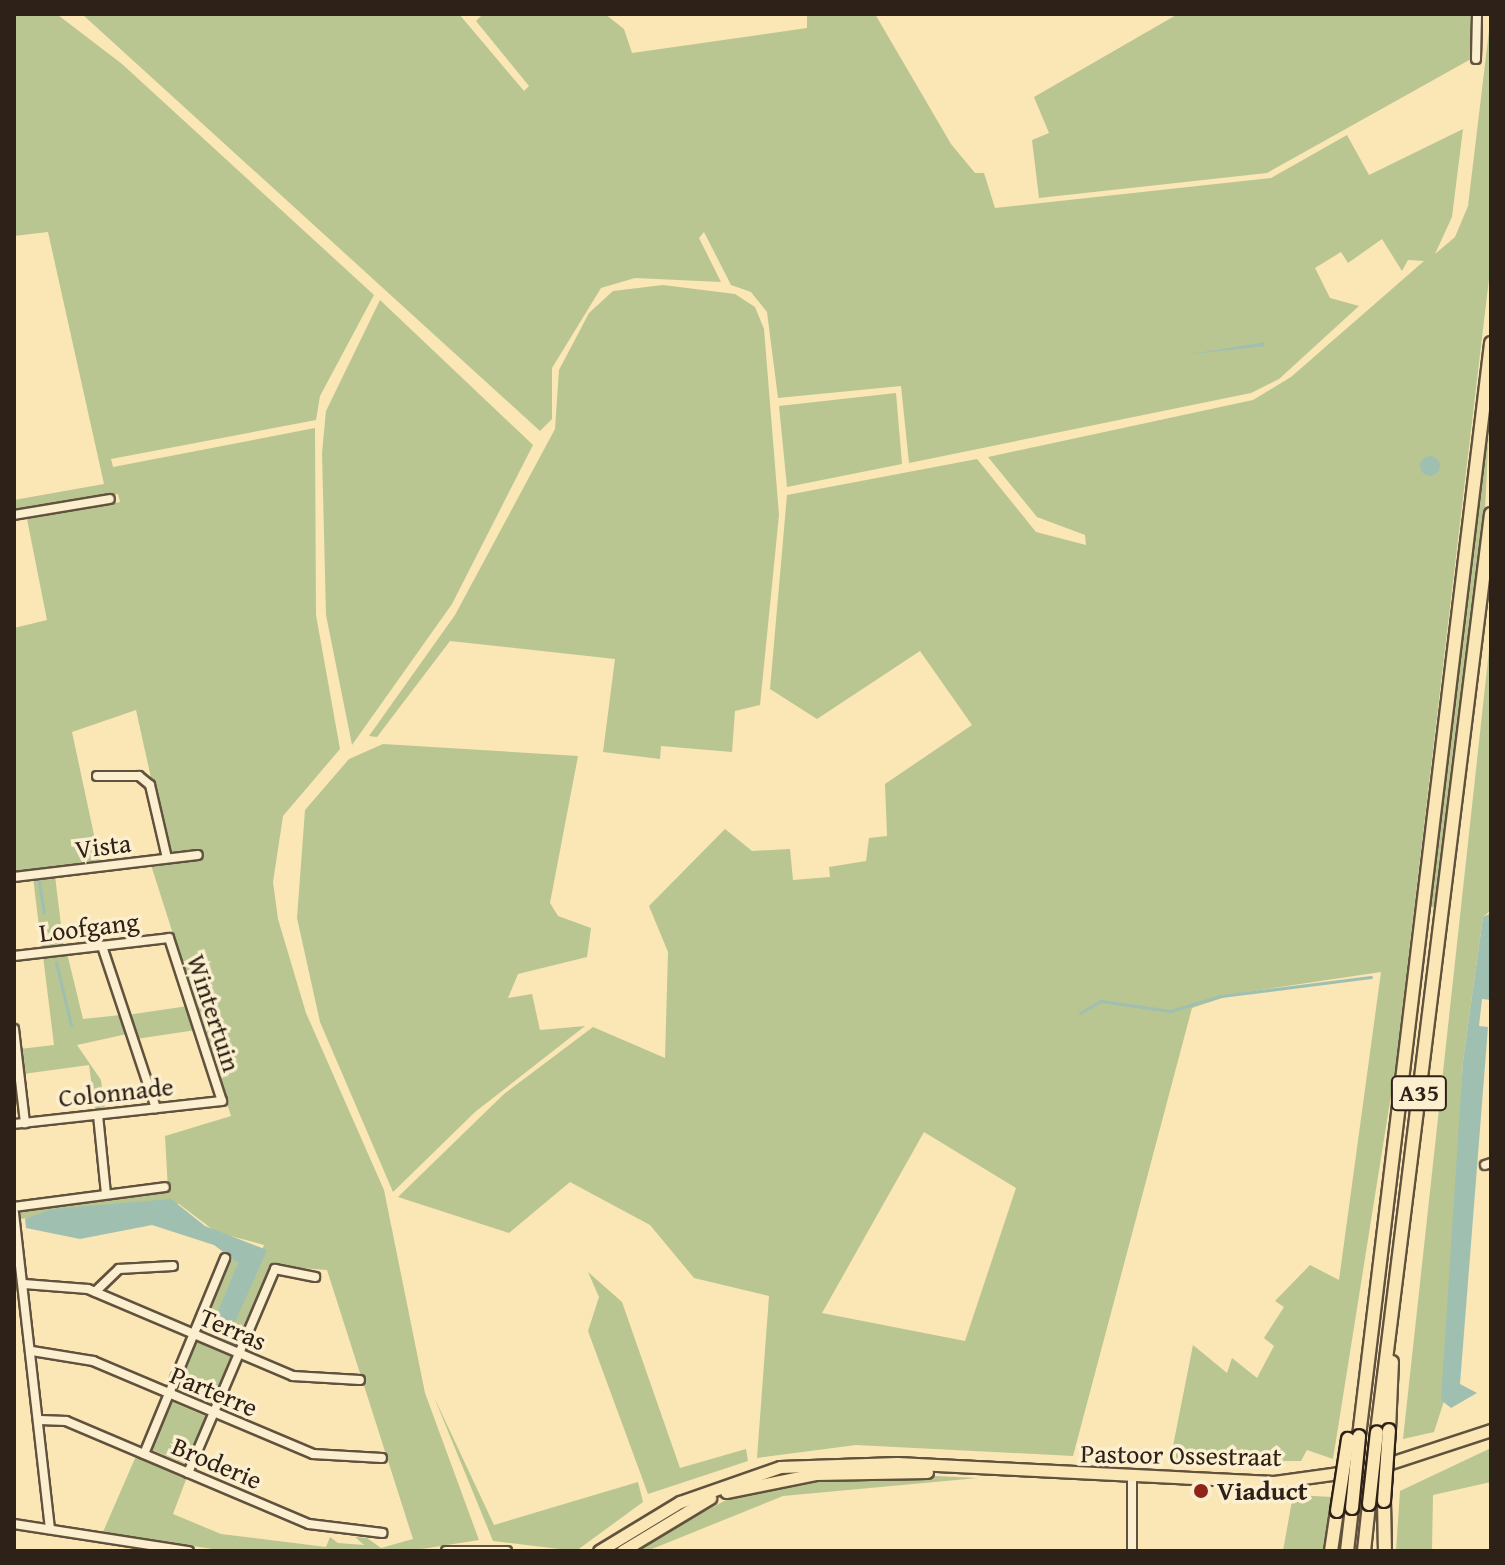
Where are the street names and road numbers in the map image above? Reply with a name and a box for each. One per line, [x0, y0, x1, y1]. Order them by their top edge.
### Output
street label: Vista [73, 827, 133, 865]
street label: Loofgang [37, 905, 141, 949]
street label: Wintertuin [180, 951, 248, 1075]
street label: Colonnade [57, 1070, 175, 1114]
road number: A35 [1389, 1073, 1449, 1113]
street label: Terras [195, 1301, 271, 1357]
street label: Parterre [166, 1359, 262, 1423]
street label: Broderie [167, 1430, 267, 1496]
street label: Pastoor Ossestraat [1080, 1438, 1282, 1472]

